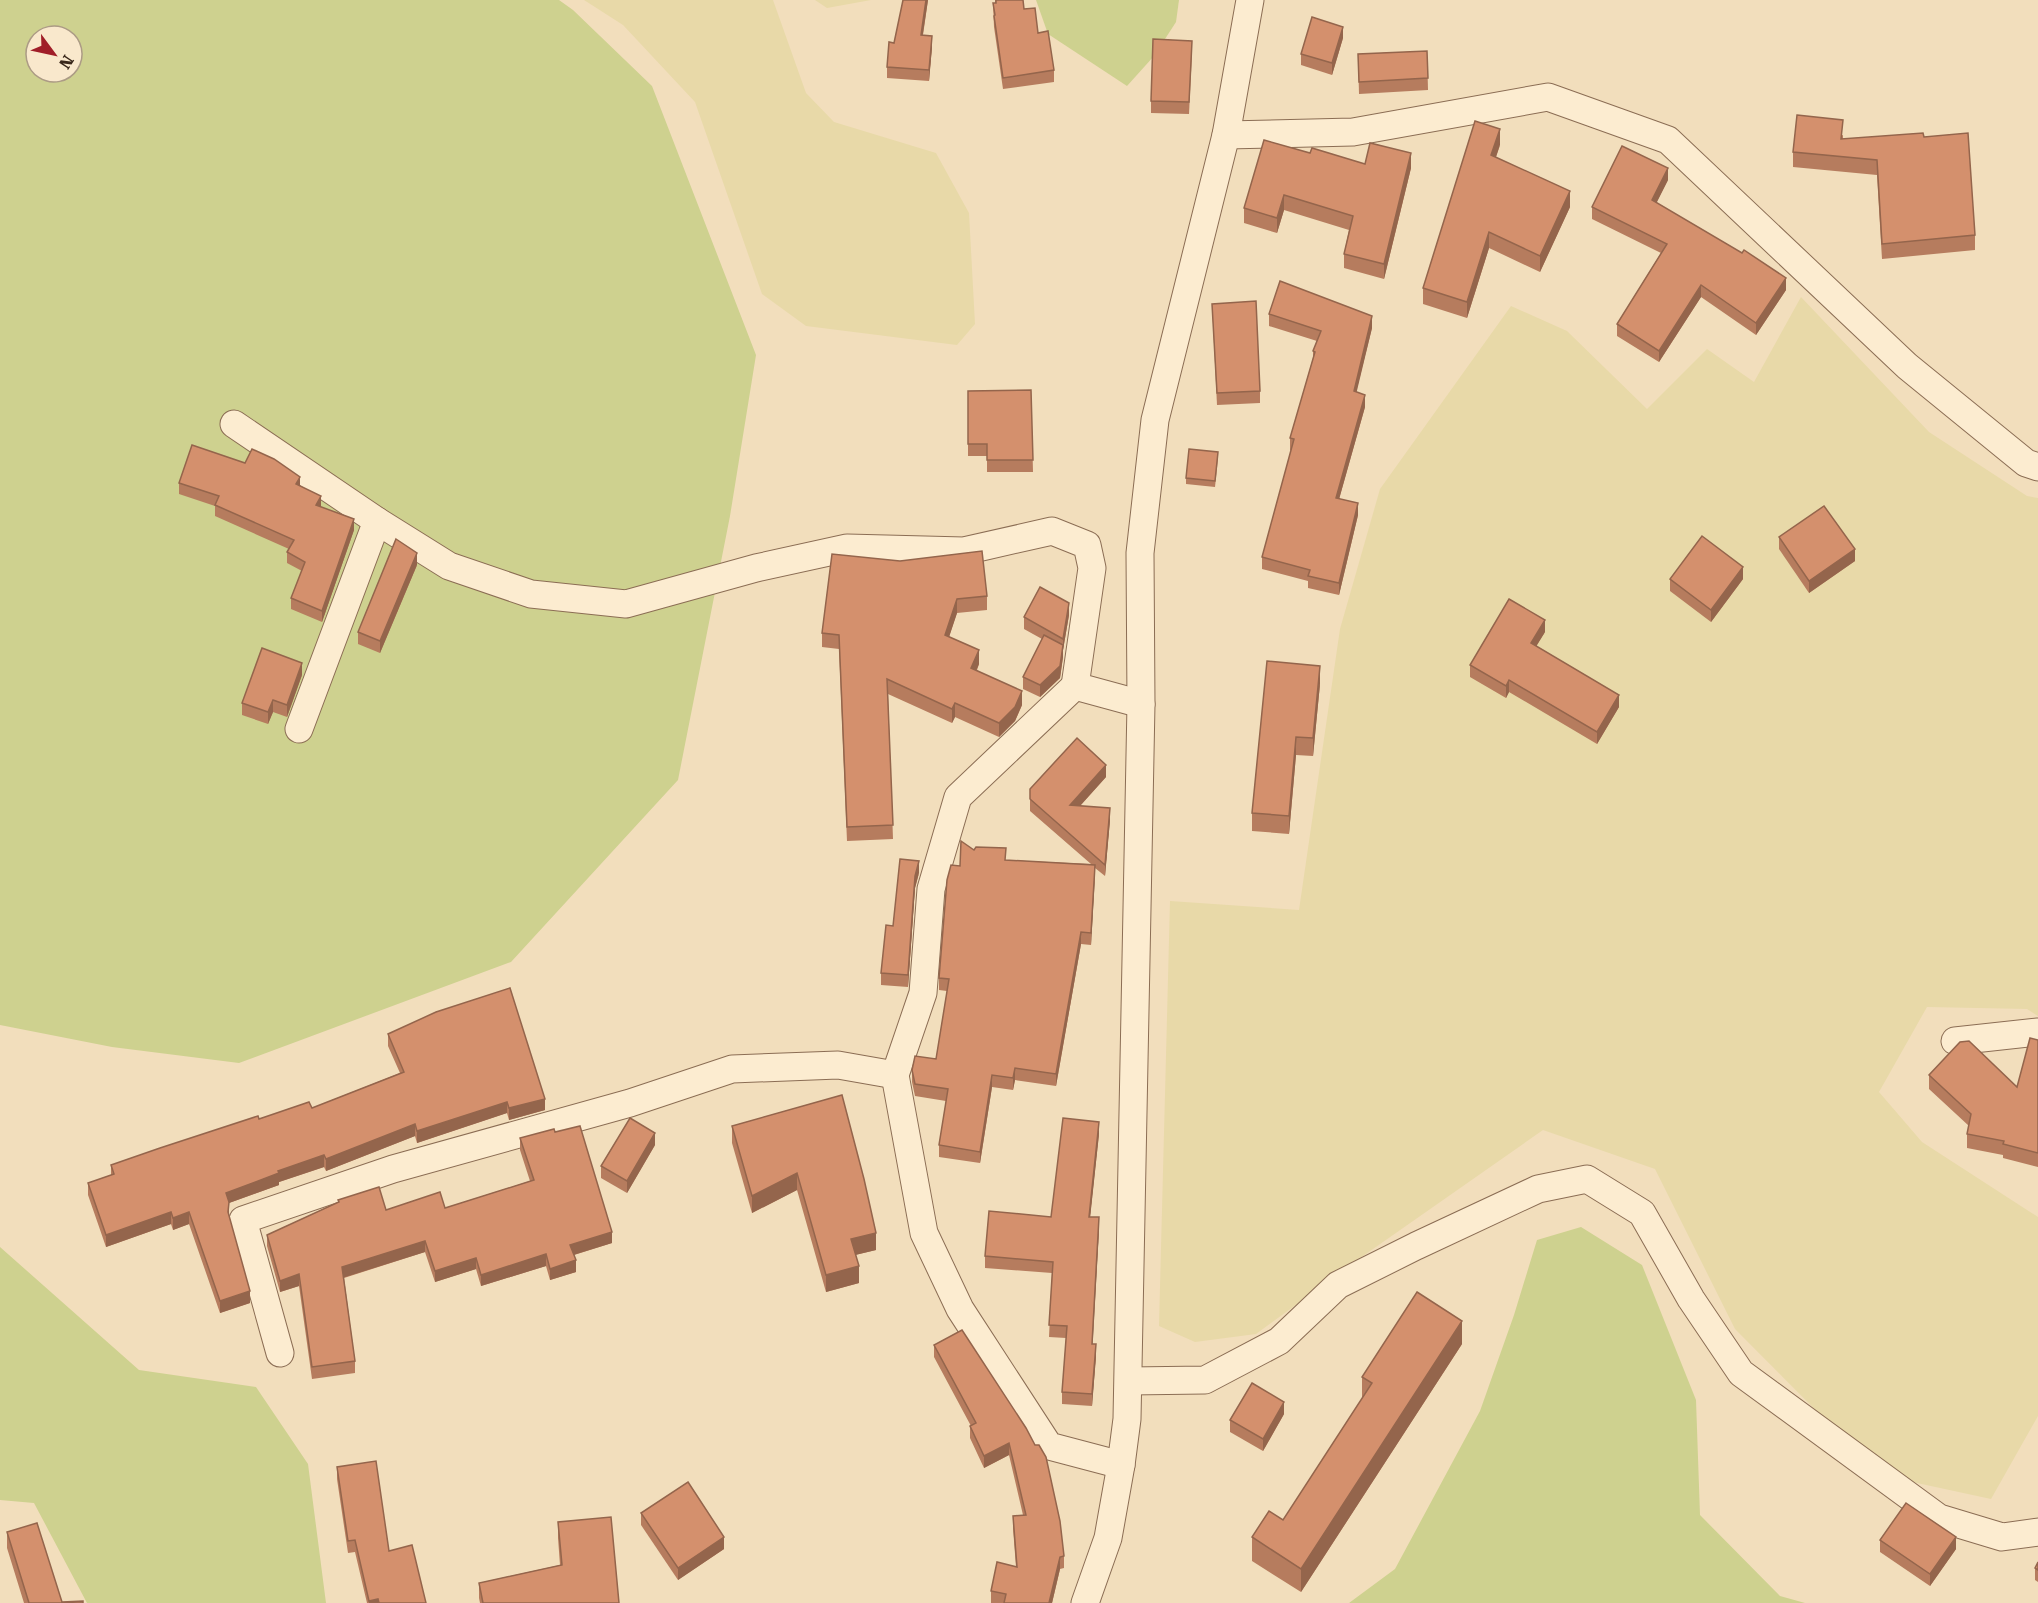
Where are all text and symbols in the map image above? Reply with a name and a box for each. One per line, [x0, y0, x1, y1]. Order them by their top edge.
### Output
north arrow [24, 24, 84, 84]
text: N [55, 52, 77, 72]

